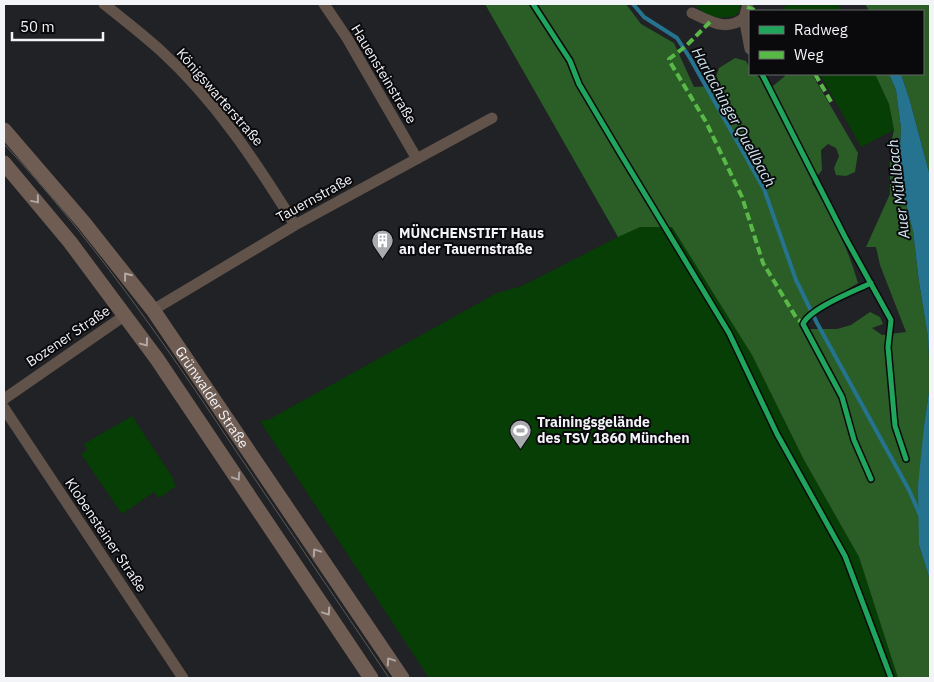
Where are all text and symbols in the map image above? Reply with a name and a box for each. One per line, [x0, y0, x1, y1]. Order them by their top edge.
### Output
scale bar [12, 10, 104, 42]
legend [749, 10, 924, 75]
text: 50 m [20, 17, 55, 36]
text: Radweg [794, 20, 848, 39]
street label: Hauensteinstraße [347, 21, 421, 127]
street label: Königswarterstraße [173, 44, 268, 150]
water label: Harlachinger Quellbach [688, 44, 780, 190]
text: Weg [794, 45, 823, 64]
water label: Auer Mühlbach [882, 138, 914, 241]
street label: Tauernstraße [273, 170, 355, 226]
one-way arrow [30, 194, 38, 203]
place label: MÜNCHENSTIFT Haus an der Tauernstraße [399, 224, 544, 258]
building icon: MÜNCHENSTIFT Haus an der Tauernstraße [371, 229, 395, 260]
one-way arrow [125, 273, 133, 282]
street label: Bozener Straße [23, 301, 114, 371]
one-way arrow [139, 337, 148, 347]
street label: Grünwalder Straße [171, 343, 253, 452]
place label: Trainingsgelände des TSV 1860 München [537, 413, 690, 447]
sports icon: Trainingsgelände des TSV 1860 München [509, 418, 533, 449]
one-way arrow [231, 471, 240, 481]
street label: Klobensteiner Straße [61, 475, 151, 596]
one-way arrow [313, 548, 322, 557]
one-way arrow [321, 606, 330, 616]
one-way arrow [387, 657, 396, 667]

